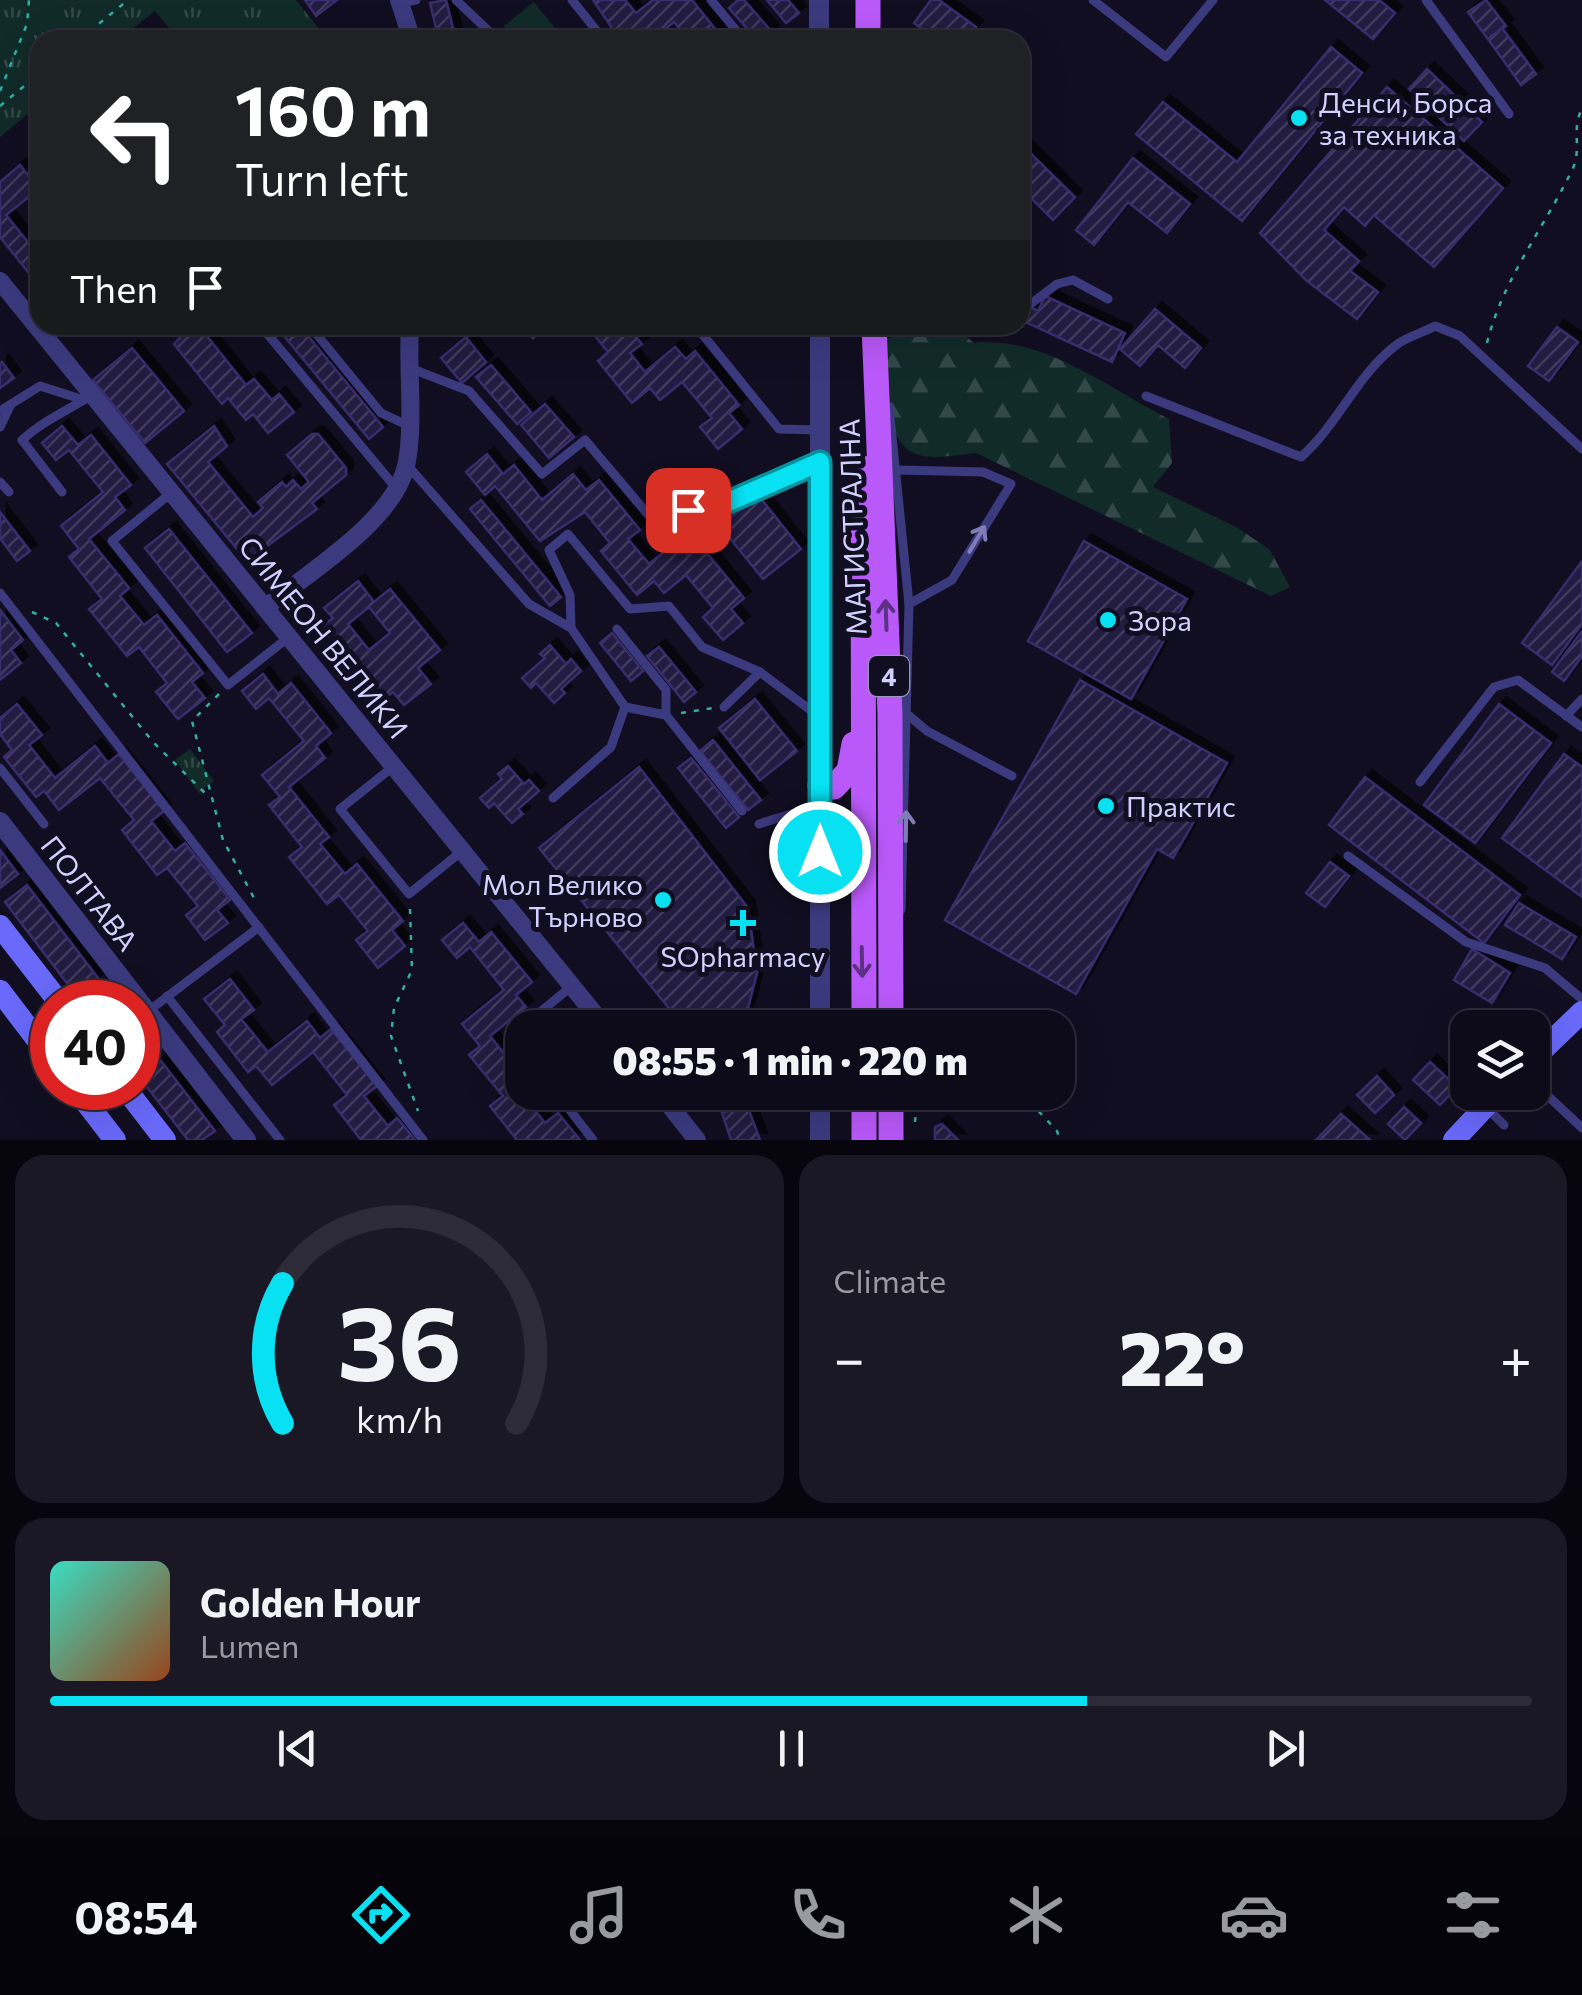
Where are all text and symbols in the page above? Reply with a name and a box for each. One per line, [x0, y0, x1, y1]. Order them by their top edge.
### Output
text: 160 m [235, 65, 431, 150]
icon: left [70, 70, 200, 200]
place label: Денси, Борса за техника [1319, 85, 1492, 151]
marker: Денси, Борса за техника [1288, 107, 1310, 129]
text: Turn left [235, 150, 409, 205]
icon: arrive [178, 260, 233, 315]
text: Then [70, 264, 158, 311]
street label: МАГИСТРАЛНА [831, 418, 873, 636]
pin [646, 468, 731, 553]
icon: arrive [661, 483, 716, 538]
one-way arrow [967, 525, 987, 554]
street label: СИМЕОН ВЕЛИКИ [232, 529, 416, 745]
one-way arrow [876, 600, 895, 632]
place label: Зора [1128, 603, 1192, 637]
marker: Зора [1097, 609, 1119, 631]
road number: 4 [869, 656, 909, 696]
place label: Практис [1126, 789, 1236, 823]
marker: Практис [1095, 795, 1117, 817]
position arrow [768, 800, 872, 904]
one-way arrow [896, 810, 915, 842]
street label: ПОЛТАВА [35, 829, 145, 957]
place label: Мол Велико Търново [482, 867, 643, 933]
marker: Мол Велико Търново [652, 889, 674, 911]
marker: SOpharmacy [732, 912, 754, 934]
place label: SOpharmacy [660, 939, 826, 973]
one-way arrow [853, 946, 872, 978]
speed limit sign: 40 [30, 980, 160, 1110]
map controls [1450, 1010, 1550, 1110]
button: layers [1450, 1010, 1550, 1110]
text: 08:55 · 1 min · 220 m [612, 1036, 968, 1083]
text: Climate [834, 1260, 946, 1300]
text: 36 [337, 1275, 462, 1402]
text: 22° [1119, 1310, 1245, 1401]
text: − [834, 1323, 865, 1390]
text: + [1500, 1323, 1532, 1390]
text: km/h [356, 1397, 443, 1440]
text: Golden Hour [200, 1578, 421, 1625]
text: Lumen [200, 1625, 299, 1665]
icon: previous [270, 1721, 325, 1776]
icon: pause [764, 1721, 819, 1776]
icon: next [1258, 1721, 1313, 1776]
icon: directions [346, 1880, 416, 1950]
icon: music [564, 1880, 634, 1950]
icon: phone [783, 1880, 853, 1950]
icon: climate [1001, 1880, 1071, 1950]
icon: car [1219, 1880, 1289, 1950]
icon: filters [1438, 1880, 1508, 1950]
text: 08:54 [74, 1888, 198, 1943]

